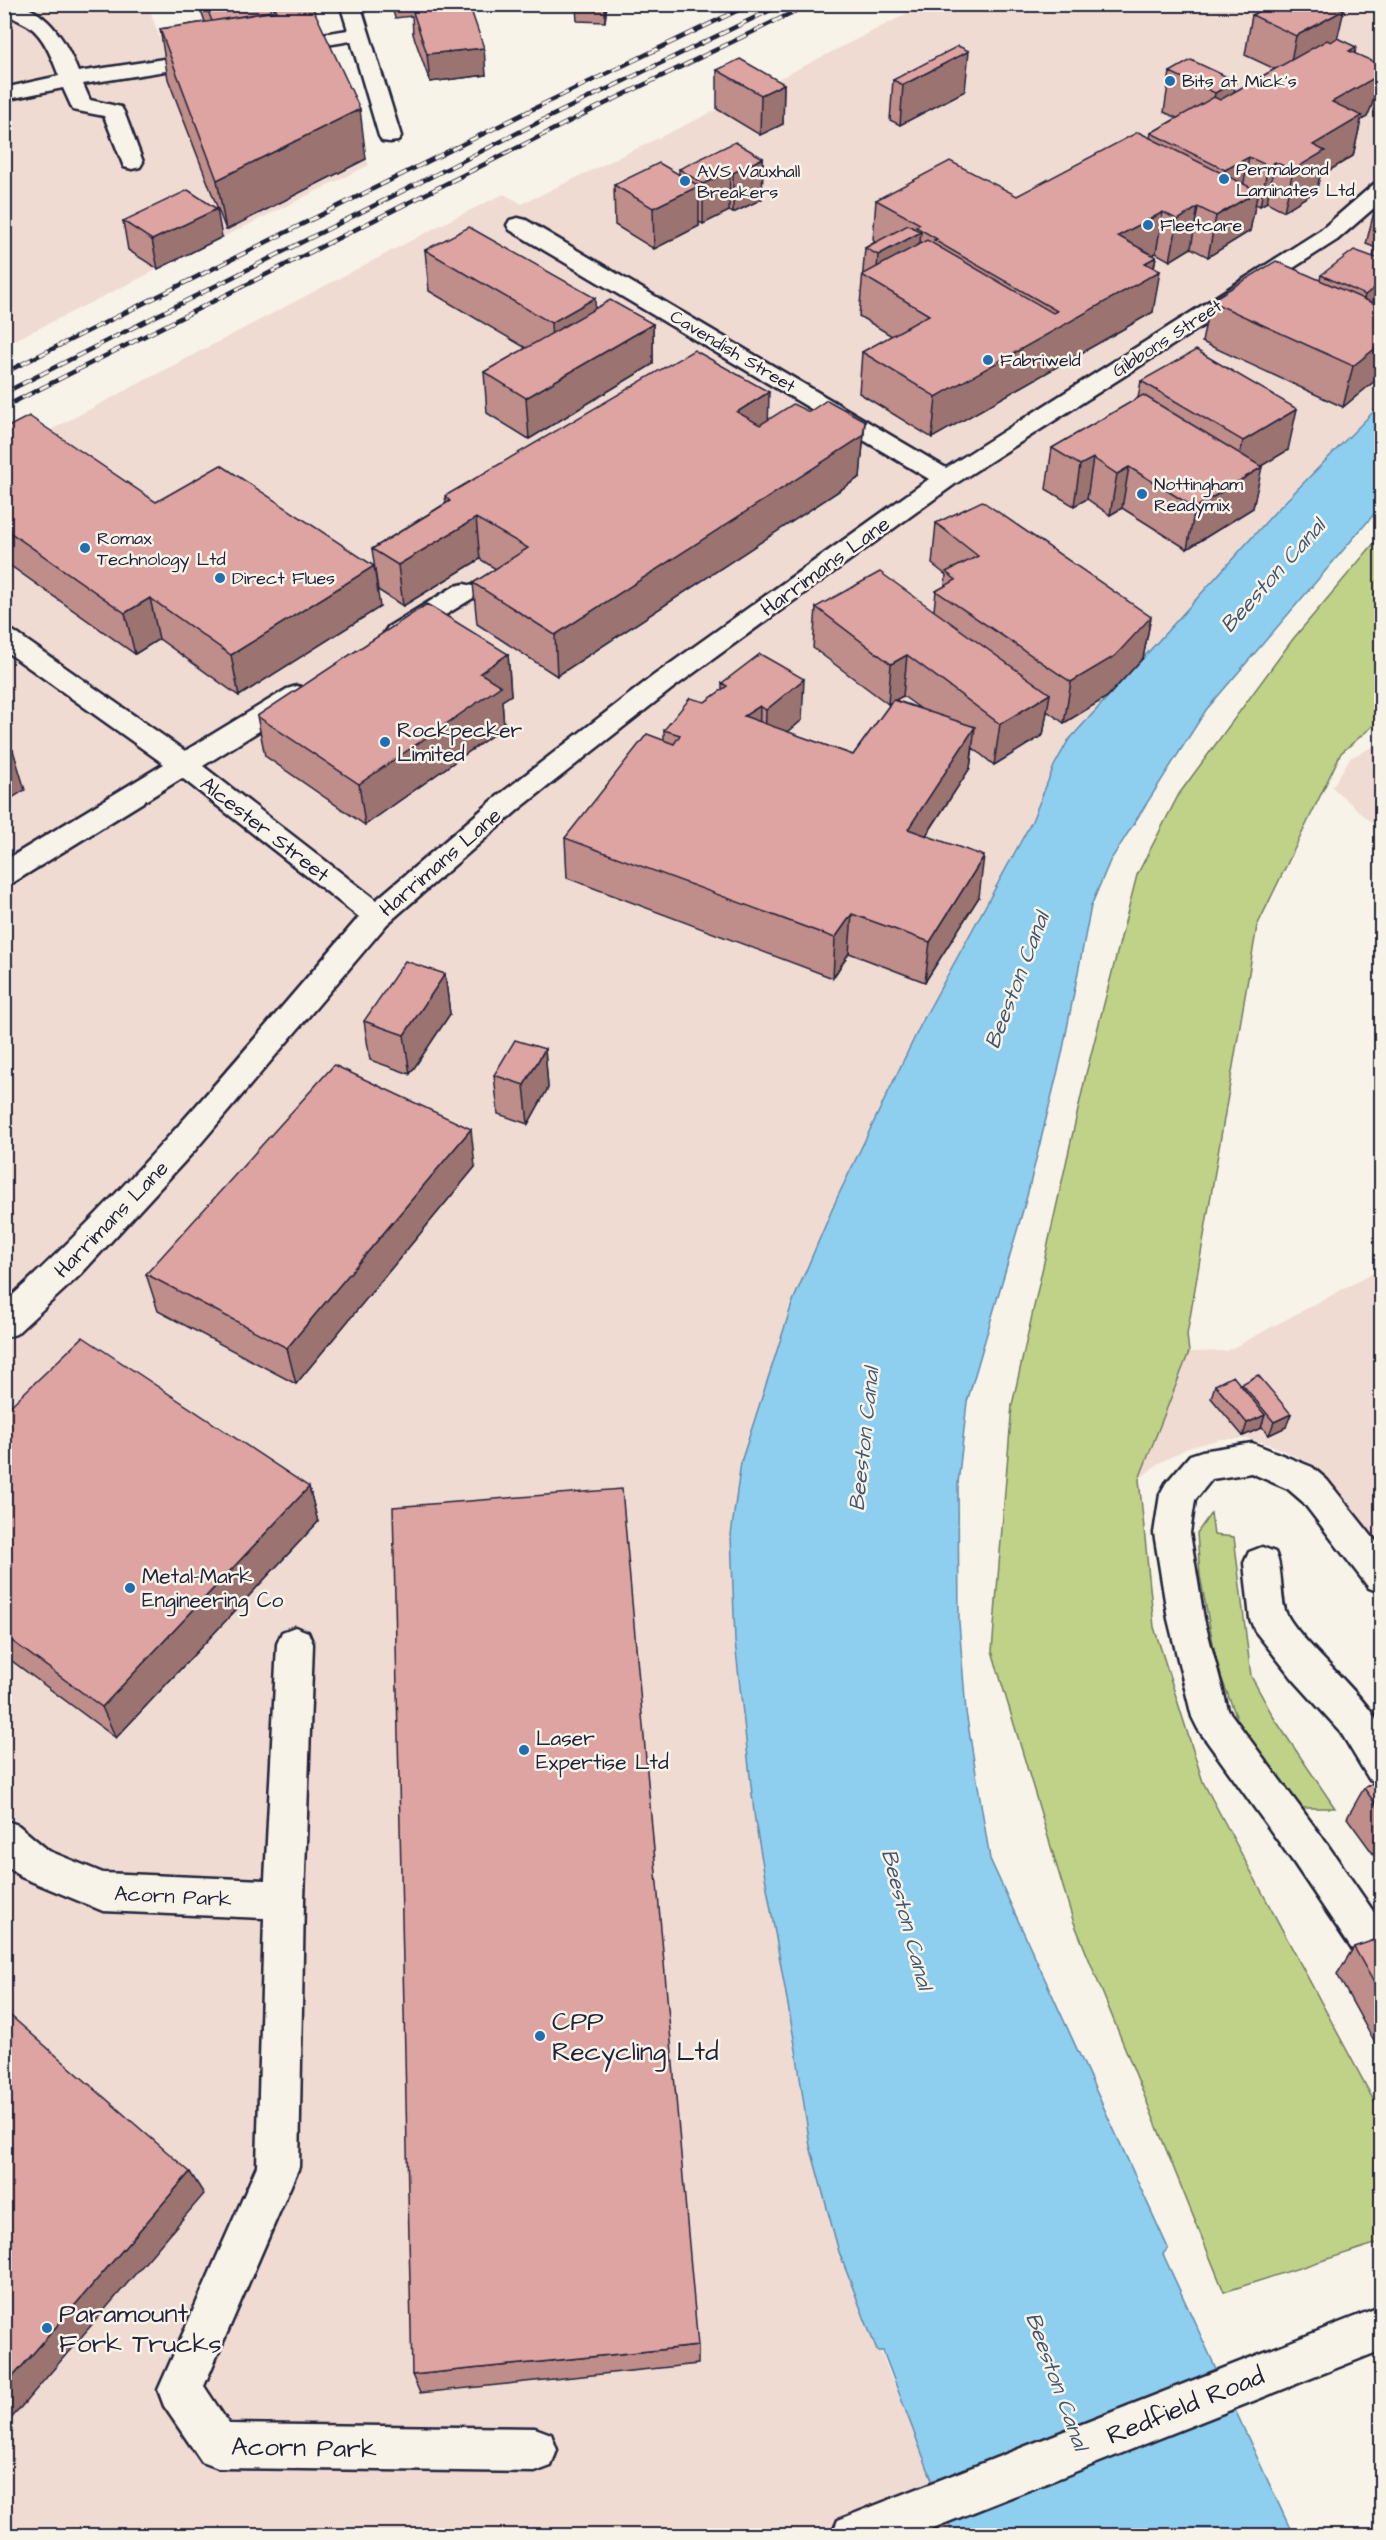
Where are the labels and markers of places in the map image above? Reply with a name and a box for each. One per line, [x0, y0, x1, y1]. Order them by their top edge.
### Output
place label: Bits at Mick's [1182, 69, 1297, 94]
marker: Bits at Mick's [1163, 74, 1177, 88]
place label: Permabond Laminates Ltd [1236, 157, 1355, 203]
place label: AVS Vauxhall Breakers [697, 159, 801, 205]
marker: Permabond Laminates Ltd [1217, 172, 1231, 186]
marker: AVS Vauxhall Breakers [678, 174, 692, 188]
place label: Fleetcare [1160, 213, 1243, 238]
marker: Fleetcare [1141, 218, 1155, 232]
place label: Fabriweld [1000, 348, 1081, 373]
marker: Fabriweld [981, 353, 995, 367]
place label: Nottingham Readymix [1154, 472, 1243, 519]
marker: Nottingham Readymix [1135, 487, 1149, 501]
place label: Romax Technology Ltd [97, 526, 226, 573]
marker: Romax Technology Ltd [78, 541, 92, 555]
place label: Direct Flues [232, 566, 335, 591]
marker: Direct Flues [213, 571, 227, 585]
place label: Rockpecker Limited [397, 716, 523, 769]
marker: Rockpecker Limited [378, 735, 392, 749]
place label: Metal-Mark Engineering Co [142, 1562, 284, 1617]
marker: Metal-Mark Engineering Co [123, 1581, 137, 1595]
place label: Laser Expertise Ltd [536, 1724, 669, 1778]
marker: Laser Expertise Ltd [517, 1743, 531, 1757]
place label: CPP Recycling Ltd [552, 2004, 718, 2072]
marker: CPP Recycling Ltd [533, 2029, 547, 2043]
place label: Paramount Fork Trucks [59, 2296, 222, 2362]
marker: Paramount Fork Trucks [40, 2321, 54, 2335]

